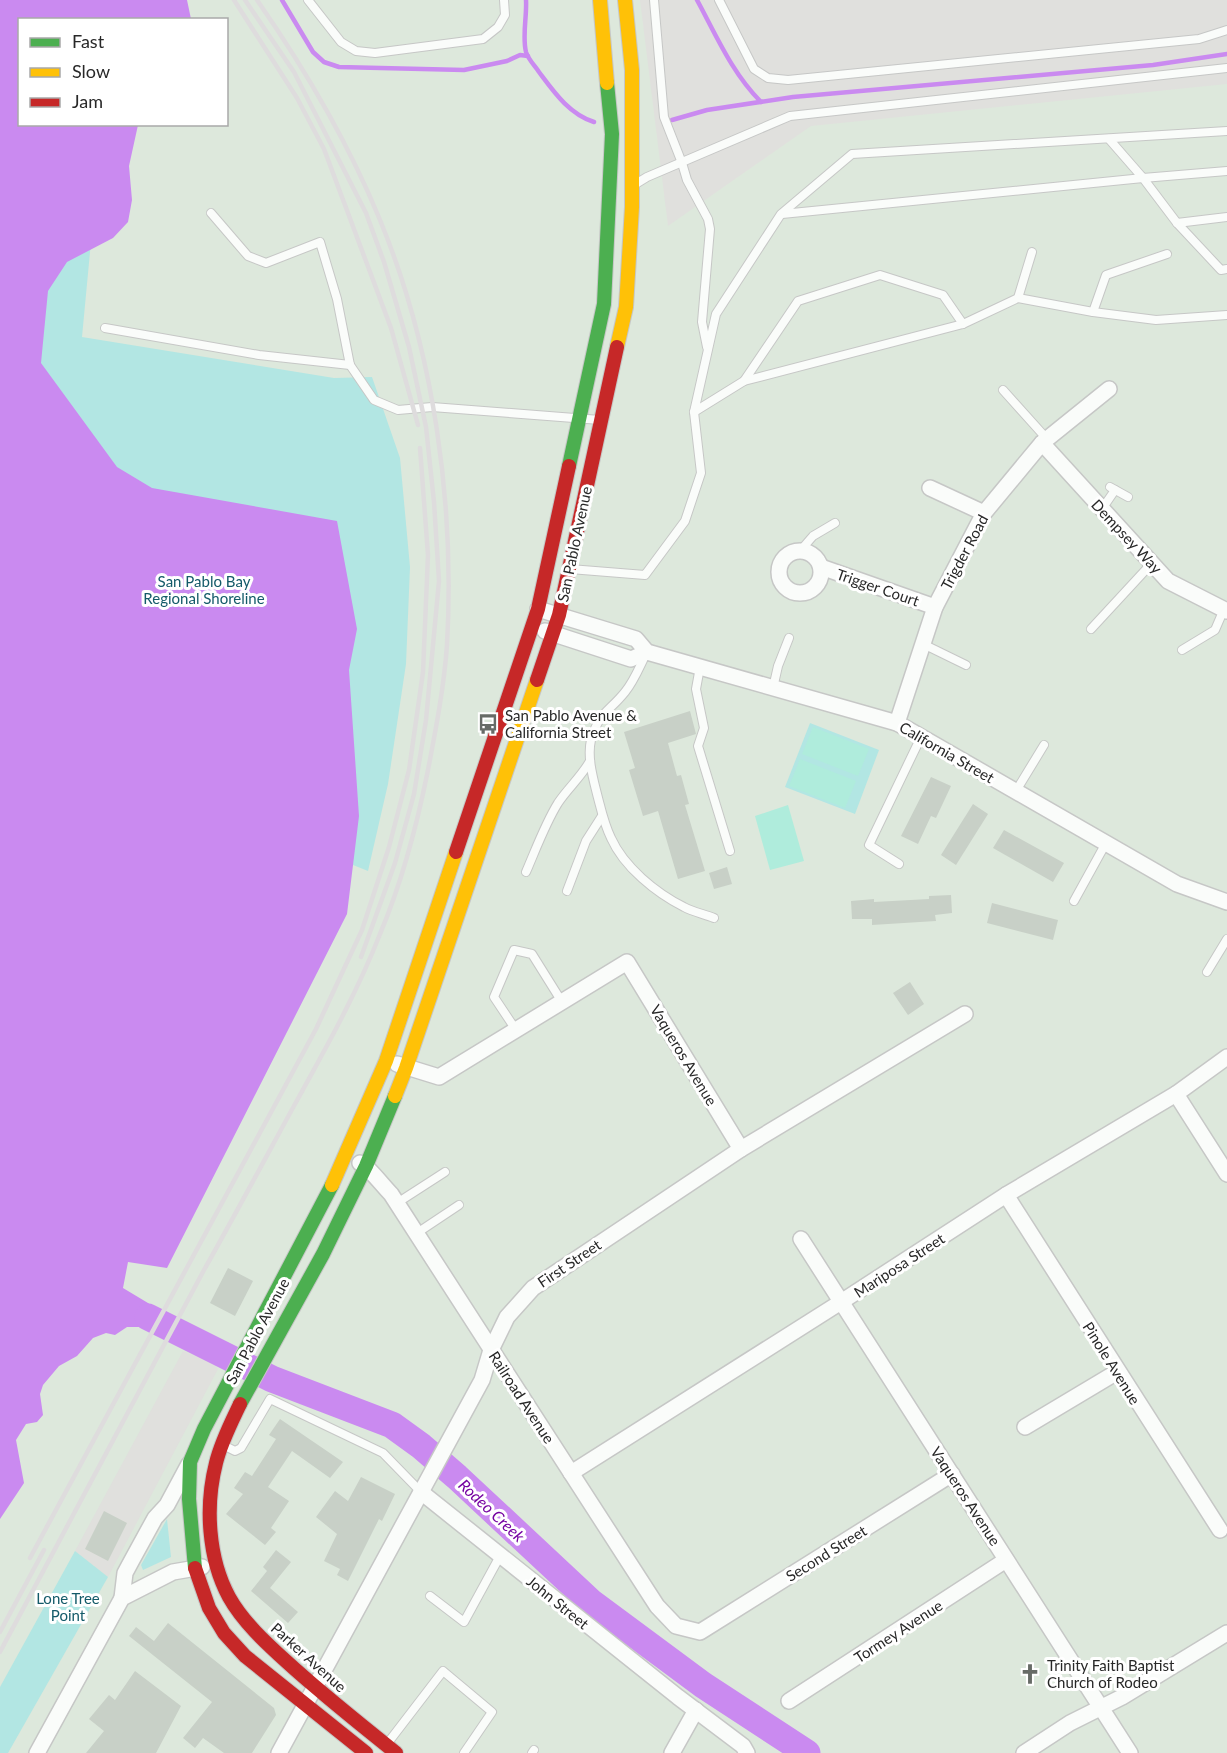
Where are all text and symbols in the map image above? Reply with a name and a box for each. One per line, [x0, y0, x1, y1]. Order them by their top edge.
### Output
legend [18, 18, 228, 126]
text: Fast [72, 30, 105, 52]
text: Slow [72, 60, 110, 82]
text: Jam [72, 90, 103, 112]
street label: San Pablo Avenue [553, 485, 595, 603]
street label: Dempsey Way [1088, 495, 1166, 577]
street label: Trigder Road [937, 511, 991, 593]
street label: Trigger Court [834, 564, 922, 610]
park label: San Pablo Bay Regional Shoreline [143, 572, 265, 607]
place label: San Pablo Avenue & California Street [505, 706, 637, 741]
bus stop icon: San Pablo Avenue & California Street [476, 712, 500, 736]
street label: California Street [896, 718, 998, 787]
street label: Vaqueros Avenue [647, 1001, 721, 1109]
street label: Mariposa Street [850, 1229, 948, 1301]
street label: First Street [534, 1235, 605, 1291]
street label: San Pablo Avenue [222, 1275, 293, 1387]
street label: Pinole Avenue [1079, 1318, 1145, 1408]
street label: Railroad Avenue [485, 1347, 559, 1447]
street label: Vaqueros Avenue [927, 1443, 1005, 1549]
water label: Rodeo Creek [455, 1475, 529, 1546]
street label: Second Street [782, 1521, 870, 1585]
street label: John Street [523, 1572, 593, 1633]
park label: Lone Tree Point [36, 1589, 100, 1624]
street label: Tormey Avenue [851, 1596, 945, 1666]
street label: Parker Avenue [268, 1619, 350, 1696]
place label: Trinity Faith Baptist Church of Rodeo [1047, 1656, 1175, 1691]
church icon: Trinity Faith Baptist Church of Rodeo [1018, 1662, 1042, 1686]

